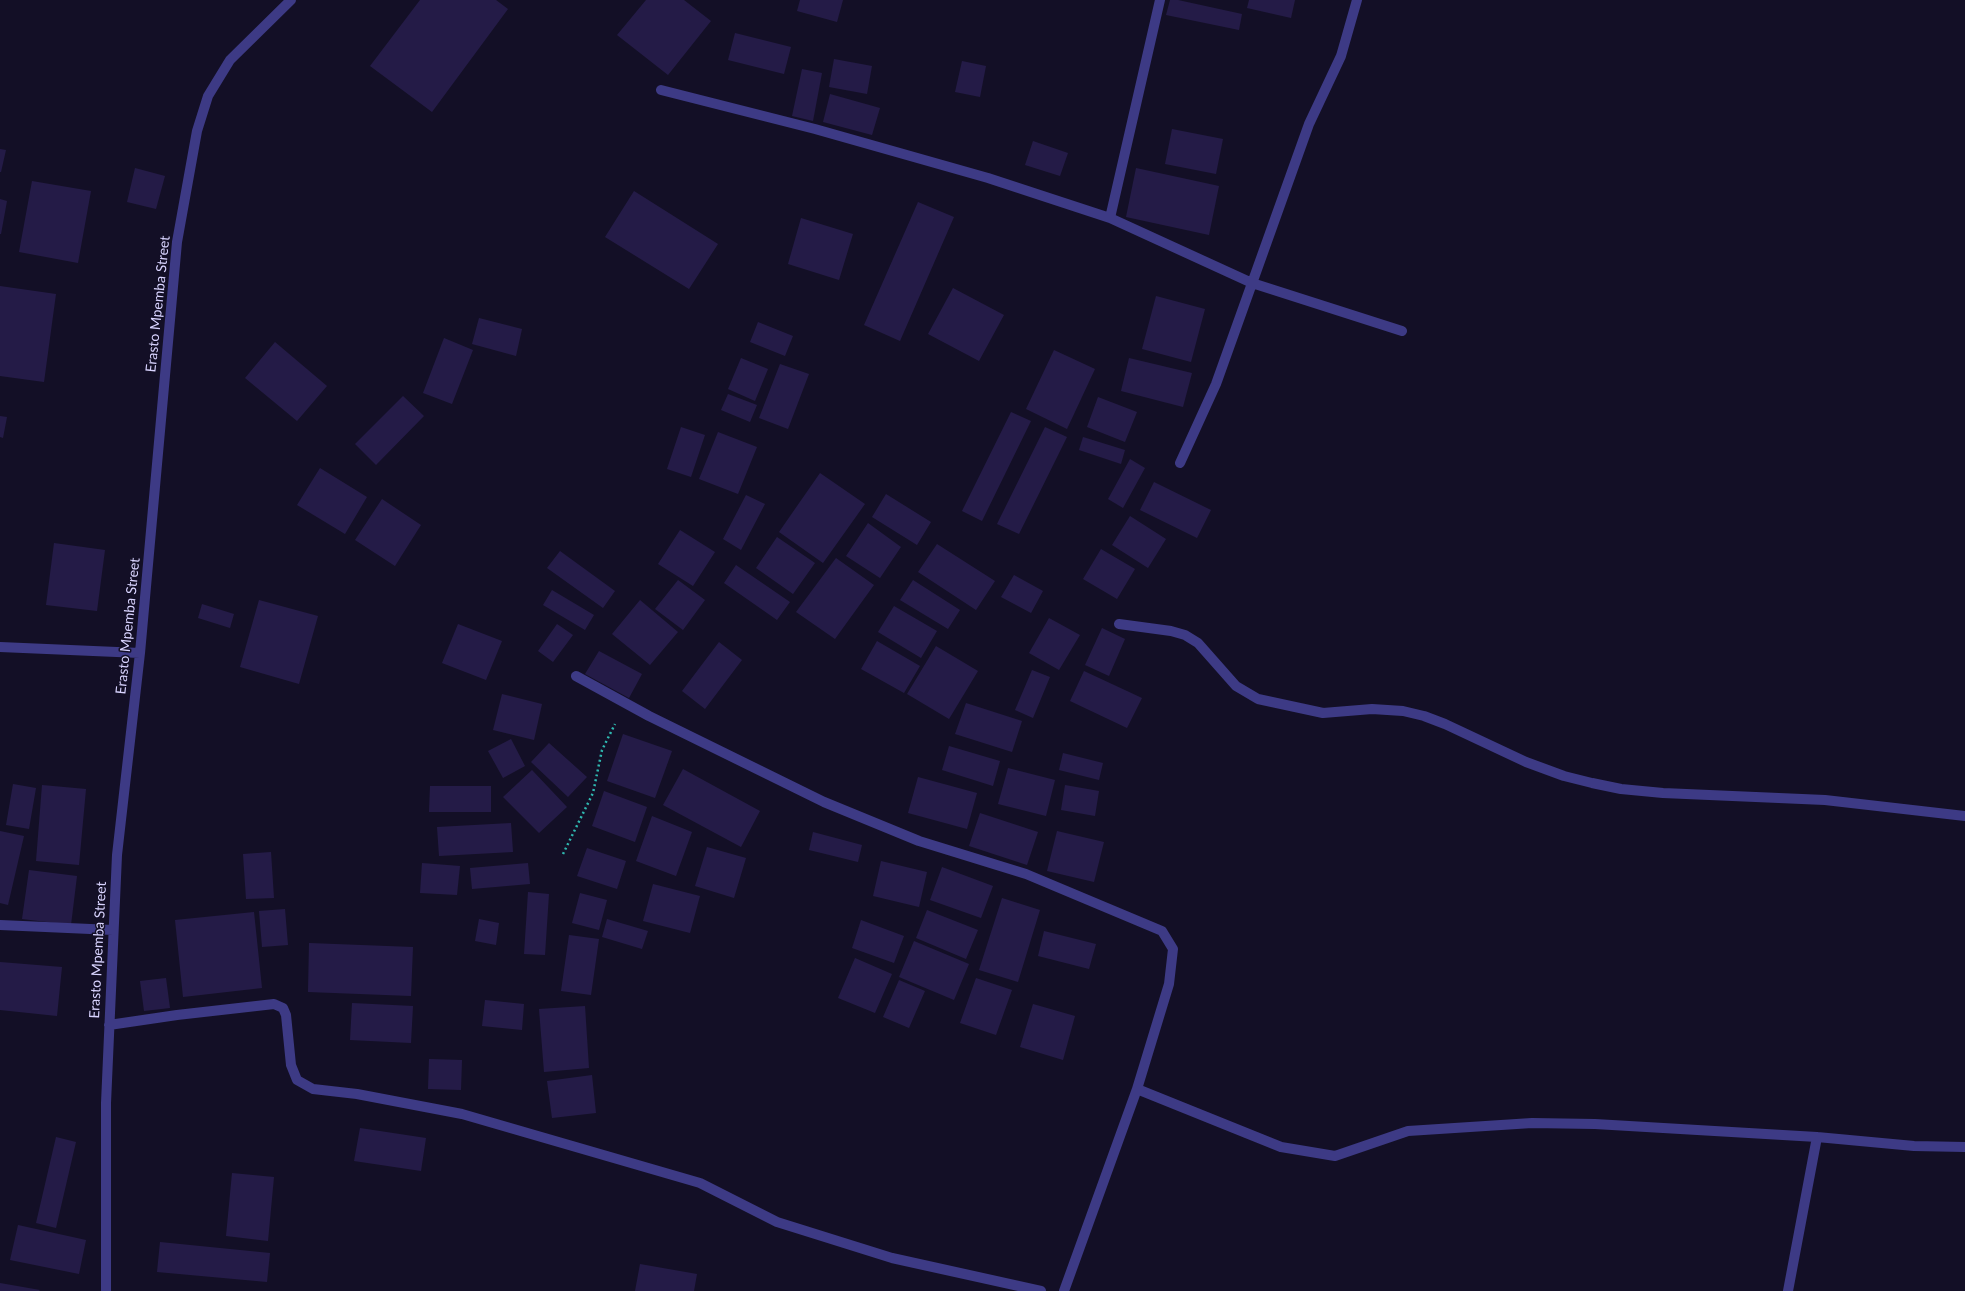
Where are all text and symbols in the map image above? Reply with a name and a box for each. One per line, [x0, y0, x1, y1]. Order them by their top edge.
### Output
street label: Erasto Mpemba Street [142, 235, 174, 373]
street label: Erasto Mpemba Street [112, 557, 144, 695]
street label: Erasto Mpemba Street [86, 881, 110, 1019]

